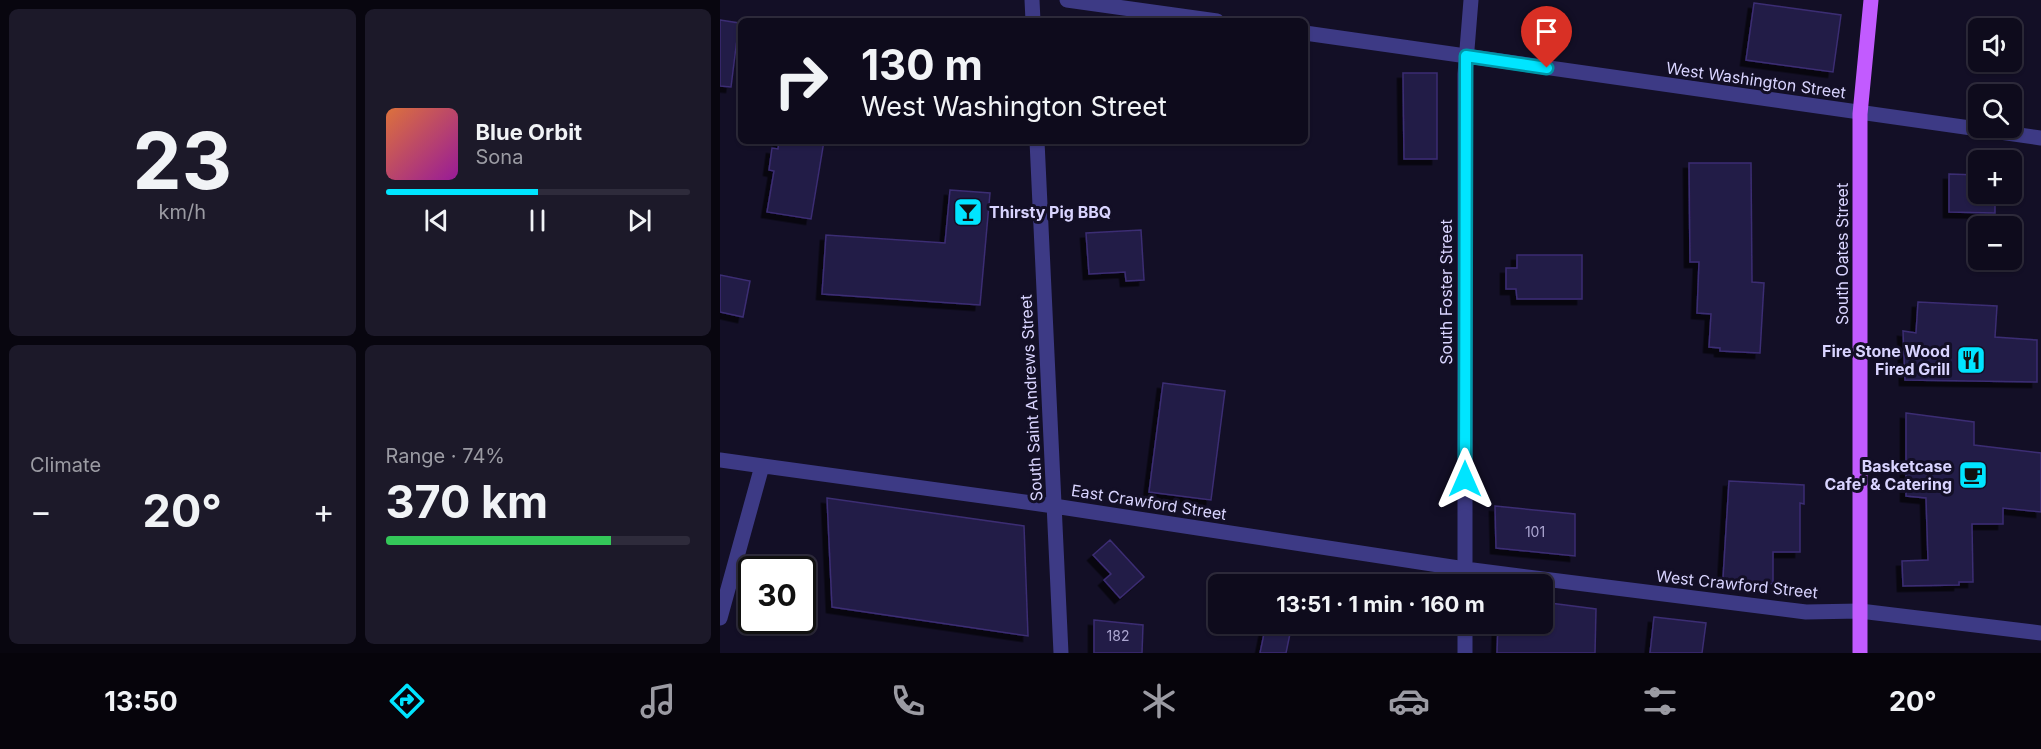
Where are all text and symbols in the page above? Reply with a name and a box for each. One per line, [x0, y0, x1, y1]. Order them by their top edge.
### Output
pin [1521, 6, 1572, 68]
icon: arrive [1530, 15, 1563, 48]
map controls [1968, 18, 2022, 270]
button: sound [1968, 18, 2022, 72]
text: 130 m [861, 39, 983, 90]
icon: right [762, 42, 840, 120]
street label: West Washington Street [1665, 57, 1847, 103]
button: search [1968, 84, 2022, 138]
text: West Washington Street [861, 90, 1167, 123]
text: 23 [133, 113, 232, 208]
text: Blue Orbit [476, 119, 582, 145]
text: Sona [476, 145, 523, 169]
button: + [1968, 150, 2022, 204]
street label: South Oates Street [1832, 183, 1852, 325]
bar icon: Thirsty Pig BBQ [952, 196, 984, 228]
text: km/h [158, 200, 206, 224]
place label: Thirsty Pig BBQ [989, 202, 1111, 222]
icon: previous [420, 204, 453, 237]
icon: pause [521, 204, 554, 237]
icon: next [623, 204, 656, 237]
button: − [1968, 216, 2022, 270]
street label: South Foster Street [1436, 219, 1456, 365]
street label: South Saint Andrews Street [1016, 294, 1046, 502]
place label: Fire Stone Wood Fired Grill [1822, 341, 1950, 379]
restaurant icon: Fire Stone Wood Fired Grill [1955, 344, 1987, 376]
text: Range · 74% [386, 444, 505, 468]
position arrow [1433, 447, 1497, 511]
text: Climate [30, 453, 101, 477]
place label: Basketcase Cafe' & Catering [1824, 456, 1952, 494]
cafe icon: Basketcase Cafe' & Catering [1957, 459, 1989, 491]
text: 370 km [386, 474, 548, 529]
street label: East Crawford Street [1070, 480, 1228, 524]
text: 20° [143, 483, 222, 538]
text: − [30, 491, 52, 531]
text: + [313, 491, 335, 531]
house number: 101 [1525, 523, 1545, 540]
speed limit sign: 30 [738, 556, 816, 634]
street label: West Crawford Street [1655, 566, 1819, 602]
text: 13:51 · 1 min · 160 m [1276, 591, 1485, 617]
house number: 182 [1107, 627, 1129, 644]
icon: directions [386, 680, 428, 722]
icon: music [637, 680, 679, 722]
icon: phone [887, 680, 929, 722]
icon: climate [1138, 680, 1180, 722]
icon: car [1388, 680, 1430, 722]
icon: filters [1639, 680, 1681, 722]
text: 13:50 [104, 685, 178, 718]
text: 20° [1889, 685, 1937, 718]

